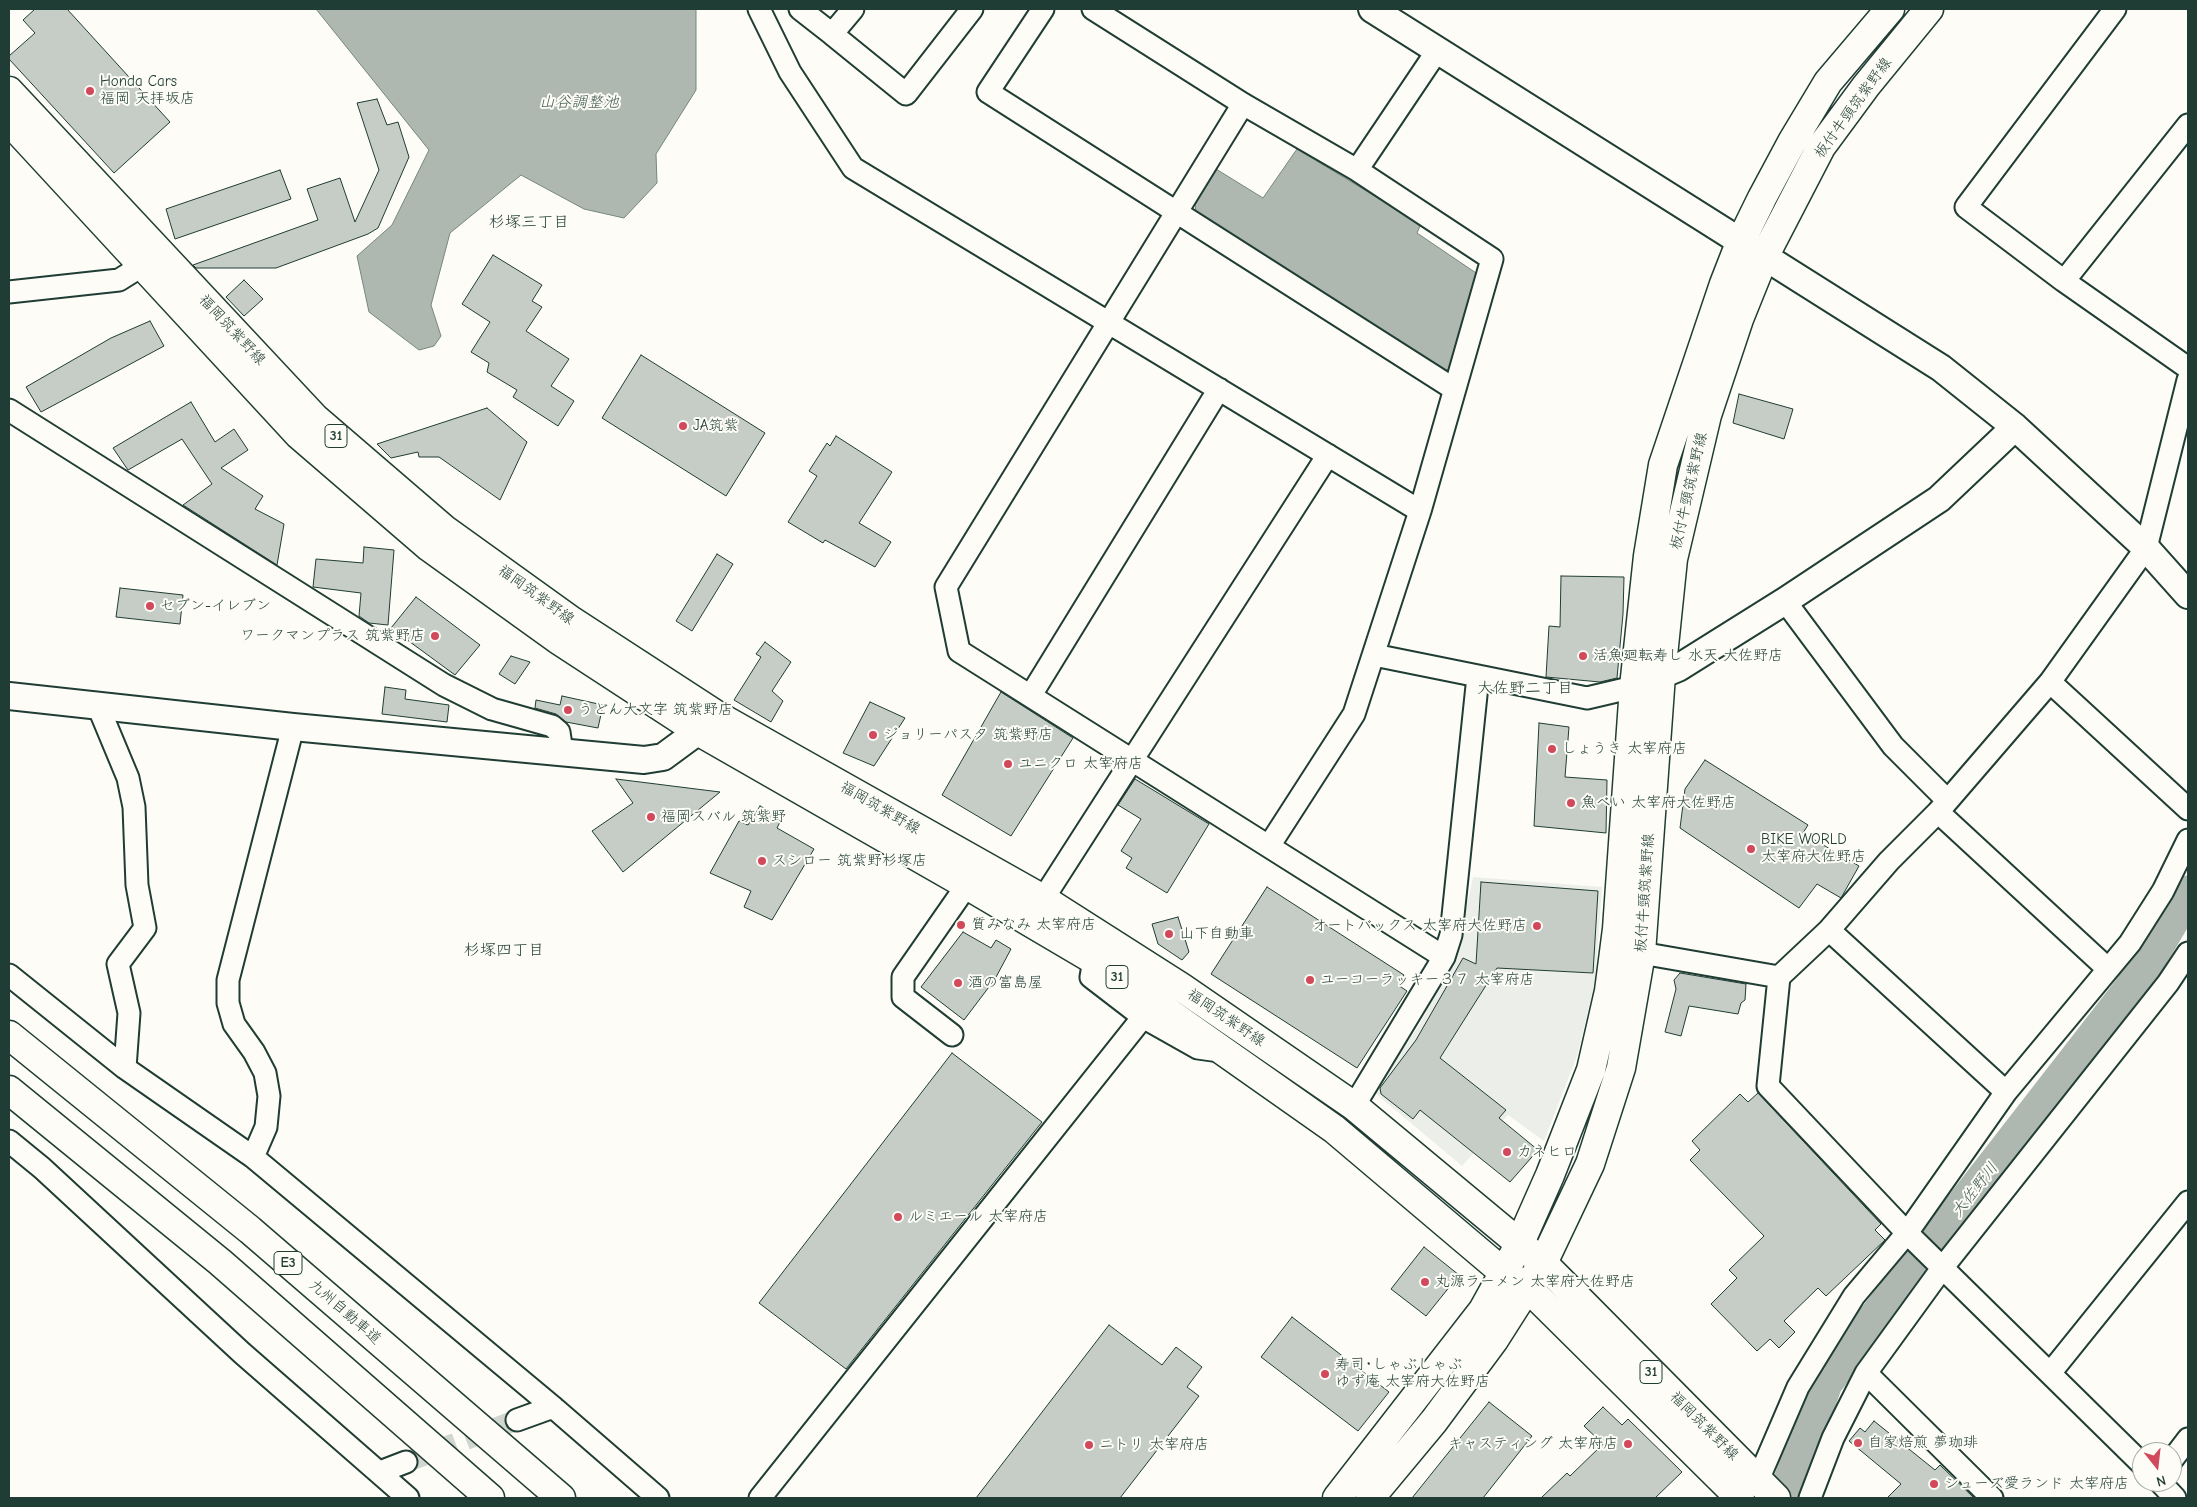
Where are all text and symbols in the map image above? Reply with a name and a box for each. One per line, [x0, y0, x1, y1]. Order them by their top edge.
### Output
street label: 板付牛頸筑紫野線 [1810, 54, 1896, 162]
place label: Honda Cars 福岡 天拝坂店 [100, 73, 195, 108]
marker: Honda Cars 福岡 天拝坂店 [84, 85, 96, 97]
water label: 山谷調整池 [539, 92, 619, 112]
district label: 杉塚三丁目 [489, 212, 569, 232]
street label: 福岡筑紫野線 [195, 291, 269, 369]
place label: JA筑紫 [693, 417, 739, 435]
marker: JA筑紫 [677, 420, 689, 432]
road number: 31 [325, 424, 347, 448]
street label: 板付牛頸筑紫野線 [1667, 431, 1711, 551]
street label: 福岡筑紫野線 [494, 561, 578, 629]
place label: セブン-イレブン [160, 597, 271, 615]
marker: セブン-イレブン [144, 600, 156, 612]
place label: ワークマンプラス 筑紫野店 [240, 627, 425, 645]
marker: ワークマンプラス 筑紫野店 [429, 630, 441, 642]
place label: 活魚廻転寿し 水天 大佐野店 [1593, 647, 1783, 665]
marker: 活魚廻転寿し 水天 大佐野店 [1577, 650, 1589, 662]
district label: 大佐野二丁目 [1477, 678, 1573, 698]
place label: うどん大文字 筑紫野店 [578, 701, 733, 719]
marker: うどん大文字 筑紫野店 [562, 704, 574, 716]
place label: ジョリーパスタ 筑紫野店 [883, 726, 1053, 744]
marker: ジョリーパスタ 筑紫野店 [867, 729, 879, 741]
place label: しょうき 太宰府店 [1562, 740, 1687, 758]
marker: しょうき 太宰府店 [1546, 743, 1558, 755]
place label: ユニクロ 太宰府店 [1018, 755, 1143, 773]
marker: ユニクロ 太宰府店 [1002, 758, 1014, 770]
street label: 福岡筑紫野線 [837, 778, 923, 838]
place label: 魚べい 太宰府大佐野店 [1581, 794, 1736, 812]
marker: 魚べい 太宰府大佐野店 [1565, 797, 1577, 809]
place label: 福岡スバル 筑紫野 [661, 808, 786, 826]
marker: 福岡スバル 筑紫野 [645, 811, 657, 823]
place label: BIKE WORLD 太宰府大佐野店 [1761, 831, 1866, 866]
street label: 板付牛頸筑紫野線 [1632, 833, 1658, 953]
marker: BIKE WORLD 太宰府大佐野店 [1745, 843, 1757, 855]
place label: スシロー 筑紫野杉塚店 [772, 852, 927, 870]
marker: スシロー 筑紫野杉塚店 [756, 855, 768, 867]
place label: 質みなみ 太宰府店 [971, 916, 1096, 934]
place label: オートバックス 太宰府大佐野店 [1312, 917, 1527, 935]
marker: 質みなみ 太宰府店 [955, 919, 967, 931]
marker: オートバックス 太宰府大佐野店 [1531, 920, 1543, 932]
place label: 山下自動車 [1179, 925, 1254, 943]
marker: 山下自動車 [1163, 928, 1175, 940]
district label: 杉塚四丁目 [464, 940, 544, 960]
road number: 31 [1106, 966, 1128, 989]
place label: ユーコーラッキー３７ 太宰府店 [1320, 971, 1534, 989]
place label: 酒の富島屋 [968, 974, 1043, 992]
marker: ユーコーラッキー３７ 太宰府店 [1304, 974, 1316, 986]
marker: 酒の富島屋 [952, 977, 964, 989]
street label: 福岡筑紫野線 [1184, 985, 1268, 1051]
place label: カネヒロ [1517, 1143, 1577, 1161]
marker: カネヒロ [1501, 1146, 1513, 1158]
water label: 大佐野川 [1948, 1159, 2002, 1221]
place label: ルミエール 太宰府店 [908, 1208, 1048, 1226]
marker: ルミエール 太宰府店 [892, 1211, 904, 1223]
road number: E3 [274, 1252, 302, 1274]
place label: 丸源ラーメン 太宰府大佐野店 [1435, 1273, 1635, 1291]
street label: 九州自動車道 [305, 1276, 385, 1348]
marker: 丸源ラーメン 太宰府大佐野店 [1419, 1276, 1431, 1288]
place label: 寿司･しゃぶしゃぶ ゆず庵 太宰府大佐野店 [1335, 1356, 1490, 1391]
road number: 31 [1640, 1360, 1662, 1384]
marker: 寿司･しゃぶしゃぶ ゆず庵 太宰府大佐野店 [1319, 1368, 1331, 1380]
street label: 福岡筑紫野線 [1666, 1388, 1742, 1464]
place label: 自家焙煎 夢珈琲 [1868, 1434, 1978, 1452]
place label: キャスティング 太宰府店 [1448, 1435, 1618, 1453]
place label: ニトリ 太宰府店 [1099, 1436, 1209, 1454]
marker: 自家焙煎 夢珈琲 [1852, 1437, 1864, 1449]
marker: キャスティング 太宰府店 [1622, 1438, 1634, 1450]
marker: ニトリ 太宰府店 [1083, 1439, 1095, 1451]
north arrow [2132, 1442, 2182, 1492]
text: N [2154, 1472, 2168, 1490]
place label: シューズ愛ランド 太宰府店 [1944, 1475, 2129, 1493]
marker: シューズ愛ランド 太宰府店 [1928, 1478, 1940, 1490]

